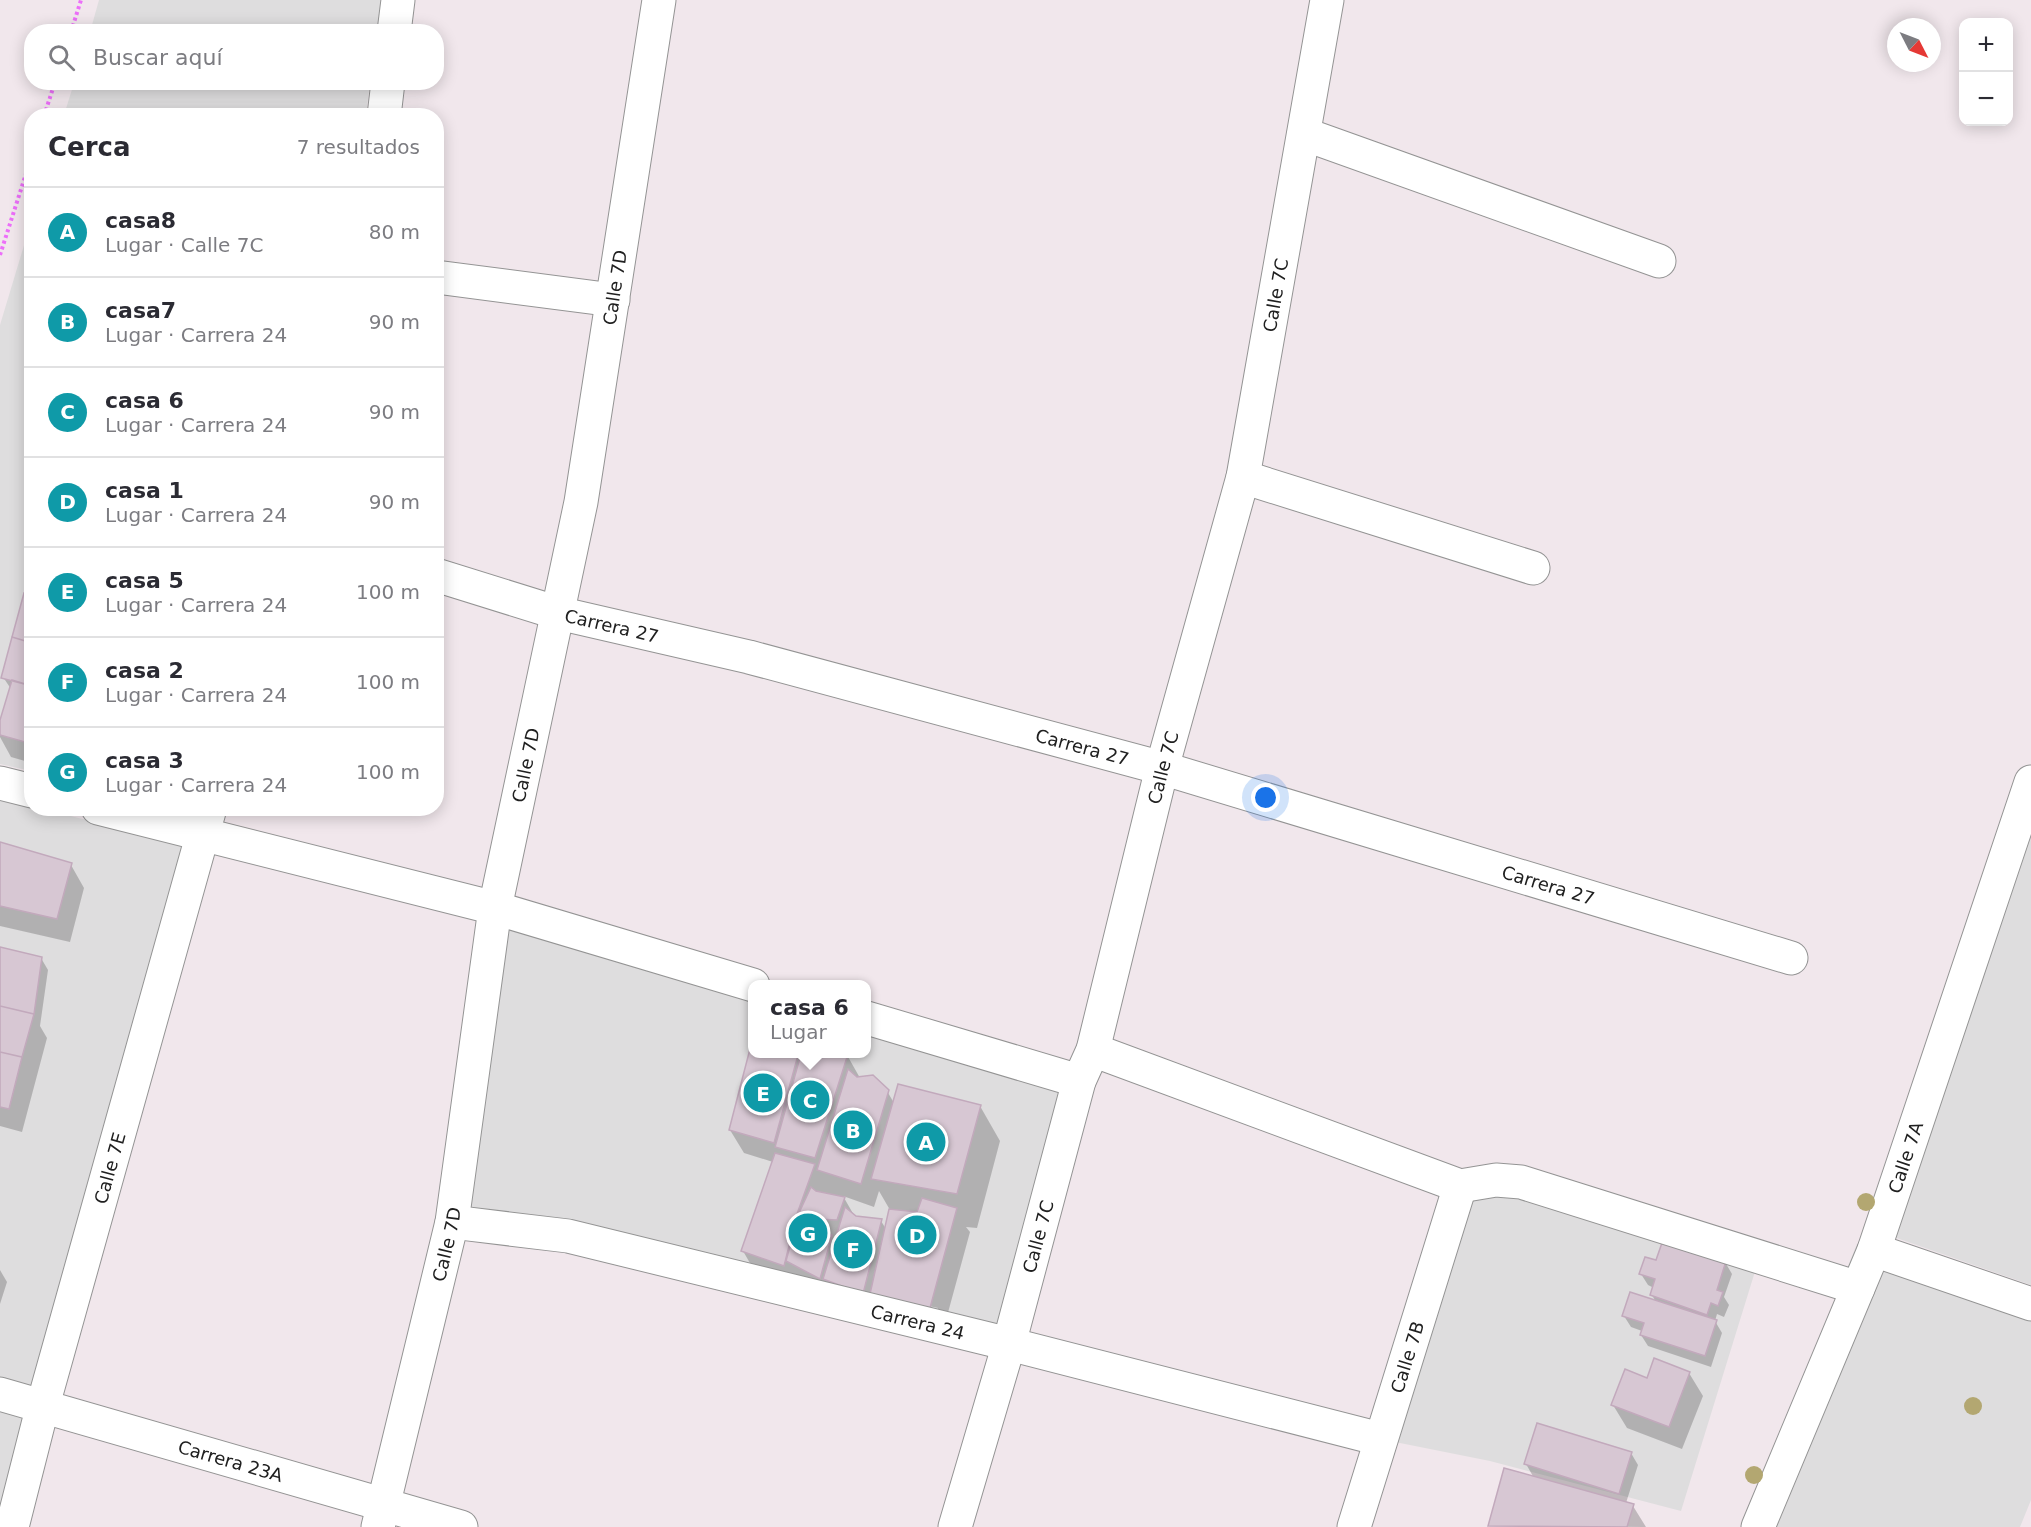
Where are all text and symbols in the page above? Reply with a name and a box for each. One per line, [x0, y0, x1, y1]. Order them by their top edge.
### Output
north arrow [1887, 18, 1941, 72]
map controls [1959, 18, 2013, 126]
button: + [1959, 18, 2013, 72]
search box [24, 24, 444, 90]
icon: search [45, 41, 78, 74]
text: Buscar aquí [93, 45, 223, 70]
button: − [1959, 72, 2013, 126]
text: Cerca [48, 132, 131, 162]
text: 7 resultados [297, 135, 420, 159]
text: casa8 [105, 208, 176, 233]
text: A [60, 220, 75, 244]
text: 80 m [369, 220, 420, 244]
text: Lugar · Calle 7C [105, 233, 263, 257]
street label: Calle 7D [598, 248, 631, 326]
street label: Calle 7C [1258, 257, 1292, 334]
text: casa7 [105, 298, 176, 323]
text: B [60, 310, 75, 334]
text: 90 m [369, 310, 420, 334]
text: Lugar · Carrera 24 [105, 323, 287, 347]
text: casa 6 [105, 388, 184, 413]
text: C [60, 400, 75, 424]
text: 90 m [369, 400, 420, 424]
text: Lugar · Carrera 24 [105, 413, 287, 437]
text: casa 1 [105, 478, 184, 503]
text: D [59, 490, 76, 514]
text: 90 m [369, 490, 420, 514]
text: Lugar · Carrera 24 [105, 503, 287, 527]
text: casa 5 [105, 568, 184, 593]
text: E [61, 580, 74, 604]
text: 100 m [356, 580, 420, 604]
text: Lugar · Carrera 24 [105, 593, 287, 617]
street label: Carrera 27 [563, 604, 661, 646]
text: casa 2 [105, 658, 184, 683]
text: F [61, 670, 74, 694]
text: 100 m [356, 670, 420, 694]
text: Lugar · Carrera 24 [105, 683, 287, 707]
street label: Carrera 27 [1033, 724, 1131, 769]
street label: Calle 7D [507, 726, 543, 804]
street label: Calle 7C [1143, 729, 1182, 806]
text: casa 3 [105, 748, 184, 773]
text: G [59, 760, 76, 784]
text: 100 m [356, 760, 420, 784]
text: Lugar · Carrera 24 [105, 773, 287, 797]
your location [1251, 783, 1280, 812]
street label: Carrera 27 [1499, 861, 1597, 909]
popup [748, 980, 871, 1058]
text: casa 6 [770, 995, 849, 1020]
text: Lugar [770, 1020, 827, 1044]
pin: E [744, 1070, 783, 1116]
pin: C [790, 1078, 830, 1122]
pin: B [834, 1108, 872, 1152]
street label: Calle 7A [1883, 1118, 1927, 1196]
pin: A [906, 1120, 946, 1164]
street label: Calle 7E [89, 1130, 129, 1206]
street label: Calle 7C [1018, 1198, 1057, 1275]
street label: Calle 7D [427, 1206, 464, 1284]
pin: G [788, 1210, 828, 1256]
pin: D [898, 1212, 936, 1258]
pin: F [834, 1226, 872, 1272]
street label: Carrera 24 [869, 1300, 967, 1343]
street label: Calle 7B [1386, 1318, 1428, 1396]
street label: Carrera 23A [176, 1435, 286, 1486]

